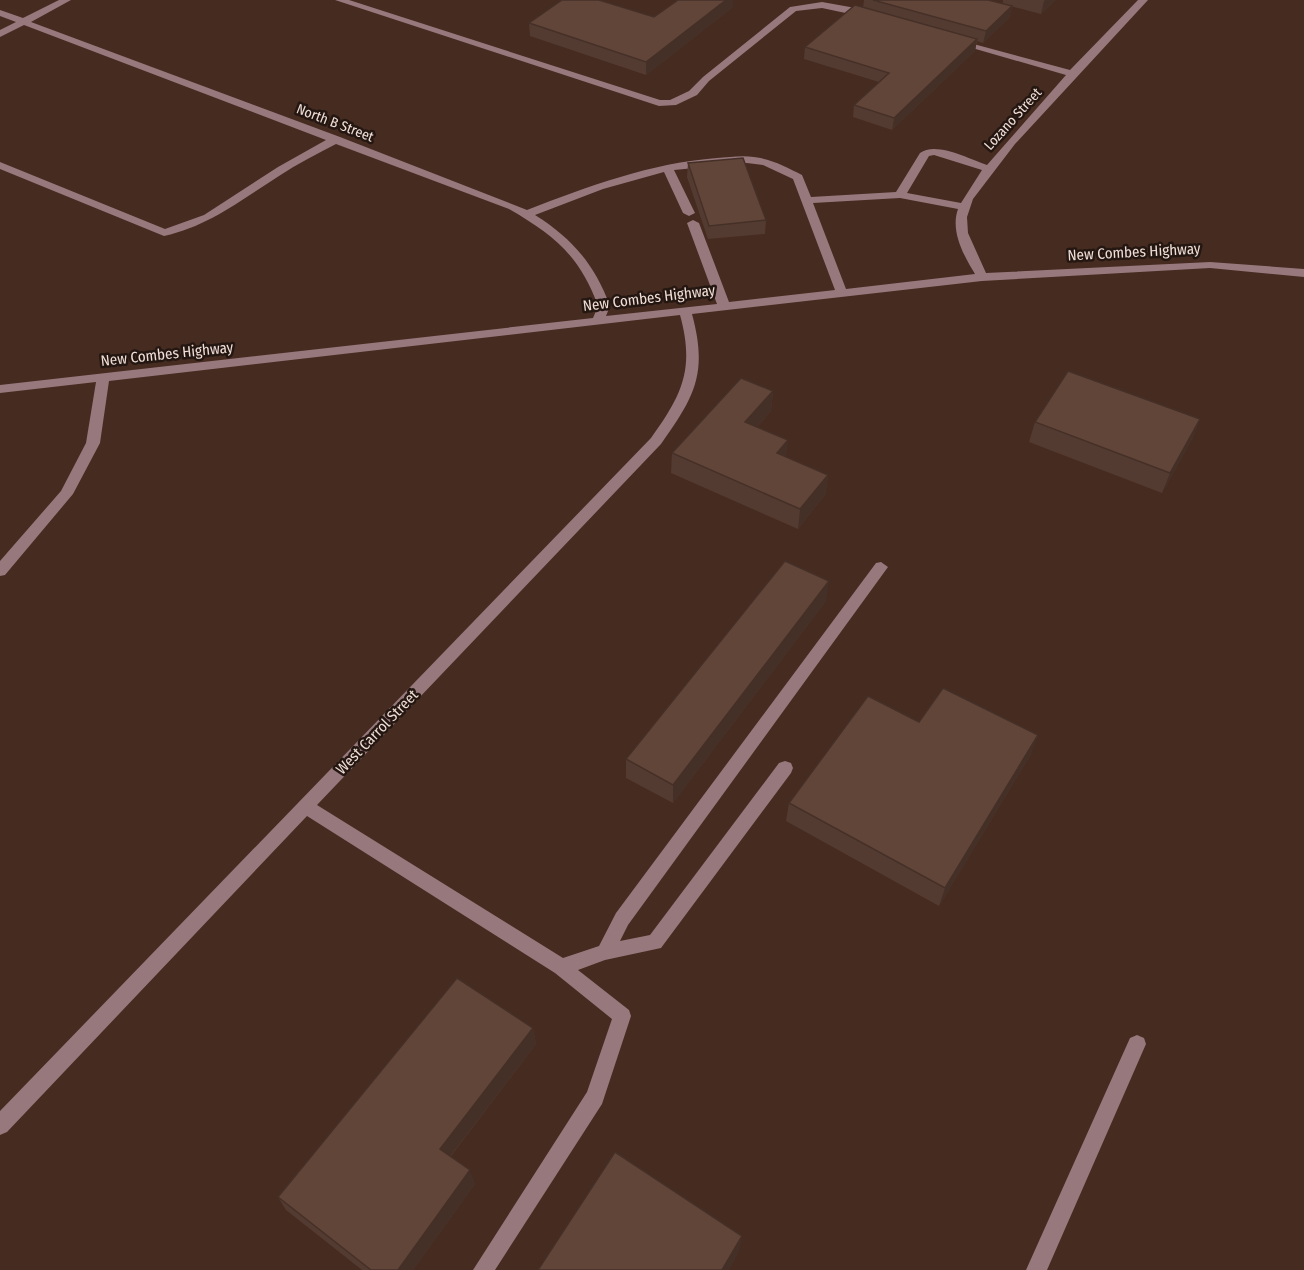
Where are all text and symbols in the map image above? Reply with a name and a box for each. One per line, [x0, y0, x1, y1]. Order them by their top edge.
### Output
street label: Lozano Street [981, 84, 1046, 154]
street label: North B Street [294, 100, 376, 146]
street label: New Combes Highway [1067, 240, 1201, 264]
street label: New Combes Highway [582, 281, 717, 315]
street label: New Combes Highway [100, 338, 234, 370]
street label: West Carrol Street [332, 686, 422, 778]

